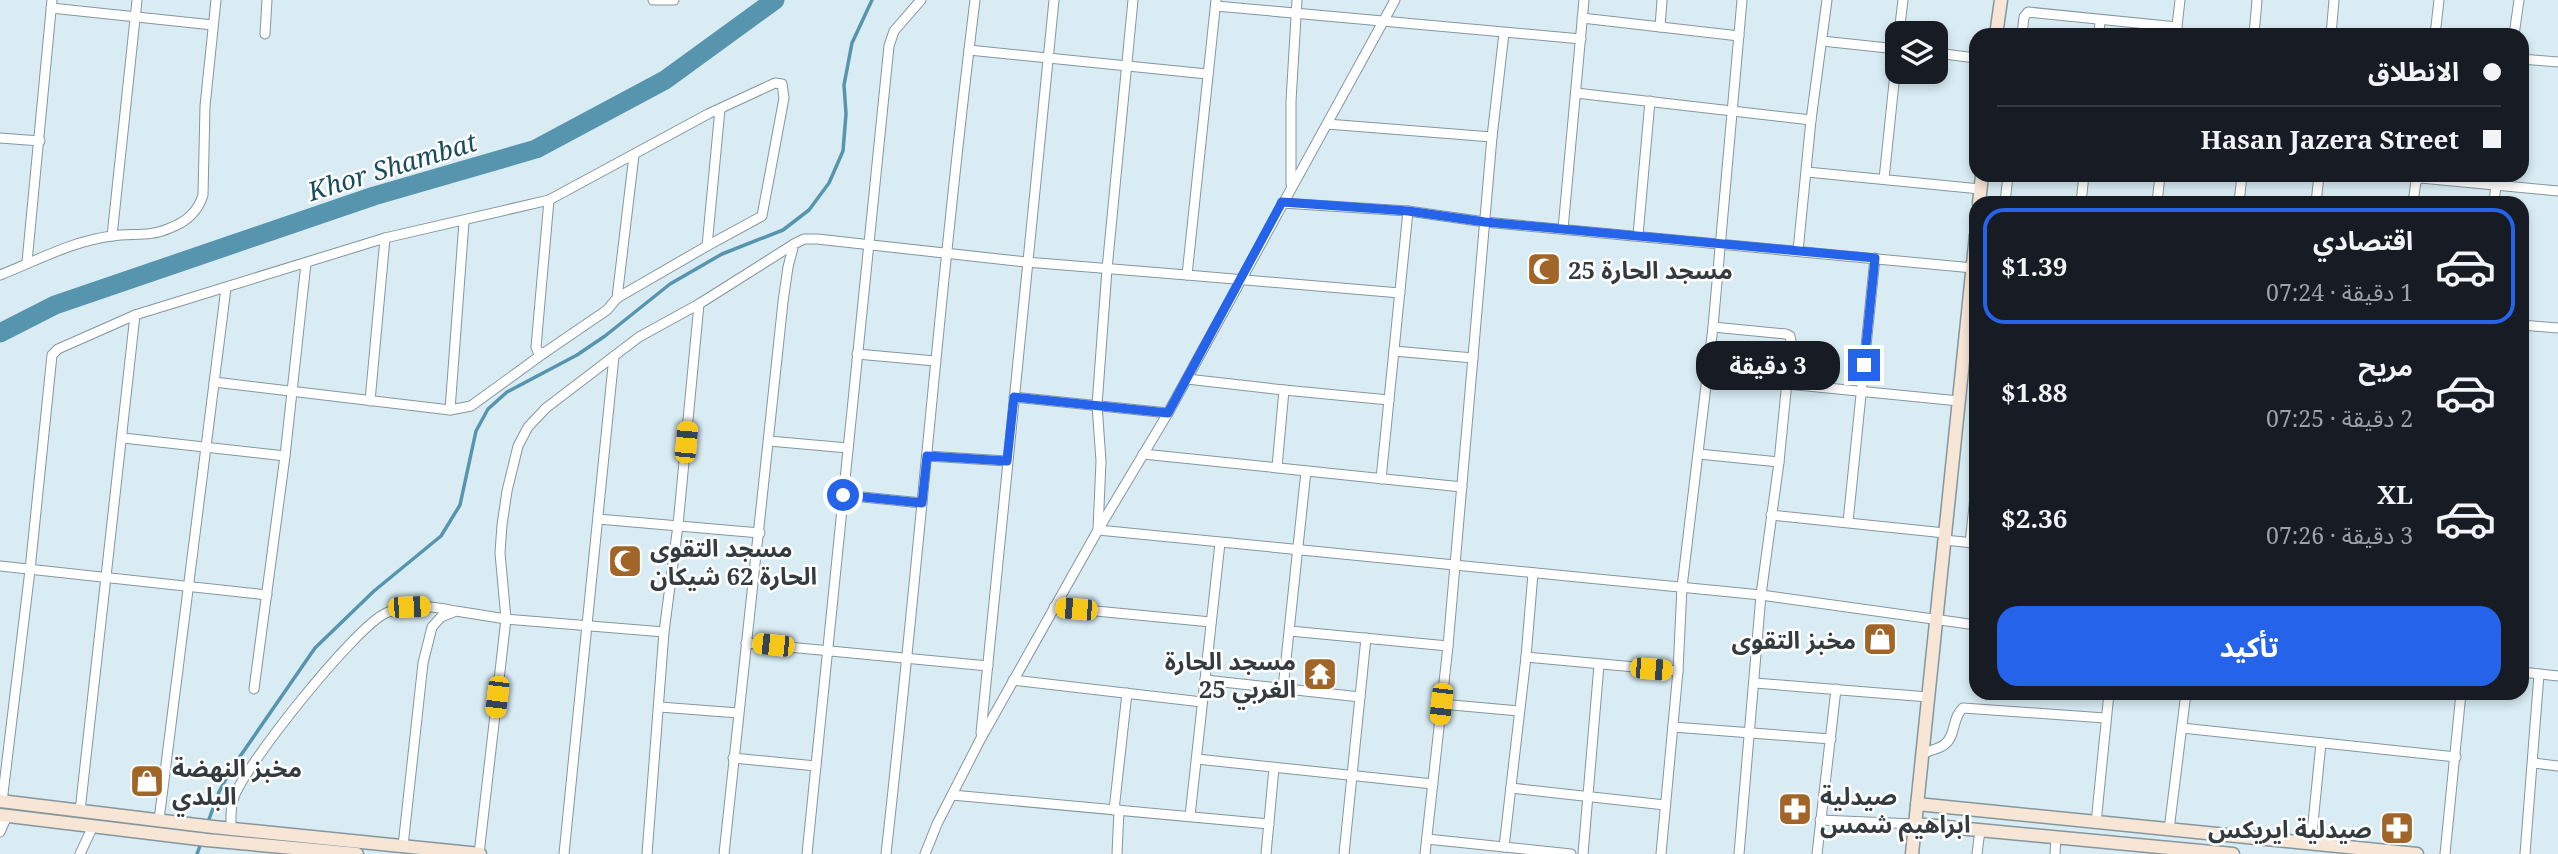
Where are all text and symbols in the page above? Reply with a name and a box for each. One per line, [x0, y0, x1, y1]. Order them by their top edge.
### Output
map controls [1885, 21, 1948, 84]
button: layers [1885, 21, 1948, 84]
text: الانطلاق [2368, 53, 2459, 89]
text: Hasan Jazera Street [2200, 121, 2459, 157]
water label: Khor Shambat [302, 123, 481, 209]
text: اقتصادي [2313, 222, 2413, 258]
icon: car [2434, 235, 2497, 298]
text: $1.39 [2001, 248, 2067, 284]
mosque icon: مسجد الحارة 25 [1525, 250, 1563, 288]
place label: مسجد الحارة 25 [1568, 253, 1733, 286]
text: 1 دقيقة · 07:24 [2266, 276, 2413, 308]
callout: 3 دقيقة [1696, 340, 1840, 390]
text: مريح [2358, 348, 2413, 384]
text: 3 دقيقة [1730, 349, 1806, 381]
route end [1848, 349, 1880, 381]
icon: car [2434, 361, 2497, 424]
text: $1.88 [2001, 374, 2067, 410]
text: 2 دقيقة · 07:25 [2266, 402, 2413, 434]
car [674, 420, 699, 464]
text: XL [2377, 476, 2413, 512]
route start [827, 479, 859, 511]
icon: car [2434, 487, 2497, 550]
text: $2.36 [2001, 500, 2067, 536]
text: 3 دقيقة · 07:26 [2266, 519, 2413, 551]
place label: مسجد التقوى الحارة 62 شيكان [650, 531, 817, 592]
mosque icon: مسجد التقوى الحارة 62 شيكان [606, 542, 644, 580]
car [388, 596, 431, 618]
car [1055, 597, 1098, 621]
button: تأكيد [1997, 606, 2501, 686]
shop icon: مخبز التقوى [1861, 620, 1899, 658]
place label: مخبز التقوى [1732, 623, 1856, 656]
car [752, 632, 795, 658]
place label: مسجد الحارة 25 الغربي [1165, 644, 1296, 709]
temple icon: مسجد الحارة 25 الغربي [1301, 655, 1339, 693]
car [1630, 657, 1673, 681]
car [485, 675, 510, 719]
car [1429, 682, 1454, 726]
place label: مخبز النهضة البلدي [172, 751, 302, 816]
shop icon: مخبز النهضة البلدي [128, 762, 166, 800]
place label: صيدلية ابراهيم شمس [1820, 779, 1971, 842]
pharmacy icon: صيدلية ابراهيم شمس [1776, 790, 1814, 828]
pharmacy icon: صيدلية ايريكس [2378, 809, 2416, 847]
place label: صيدلية ايريكس [2208, 812, 2372, 845]

